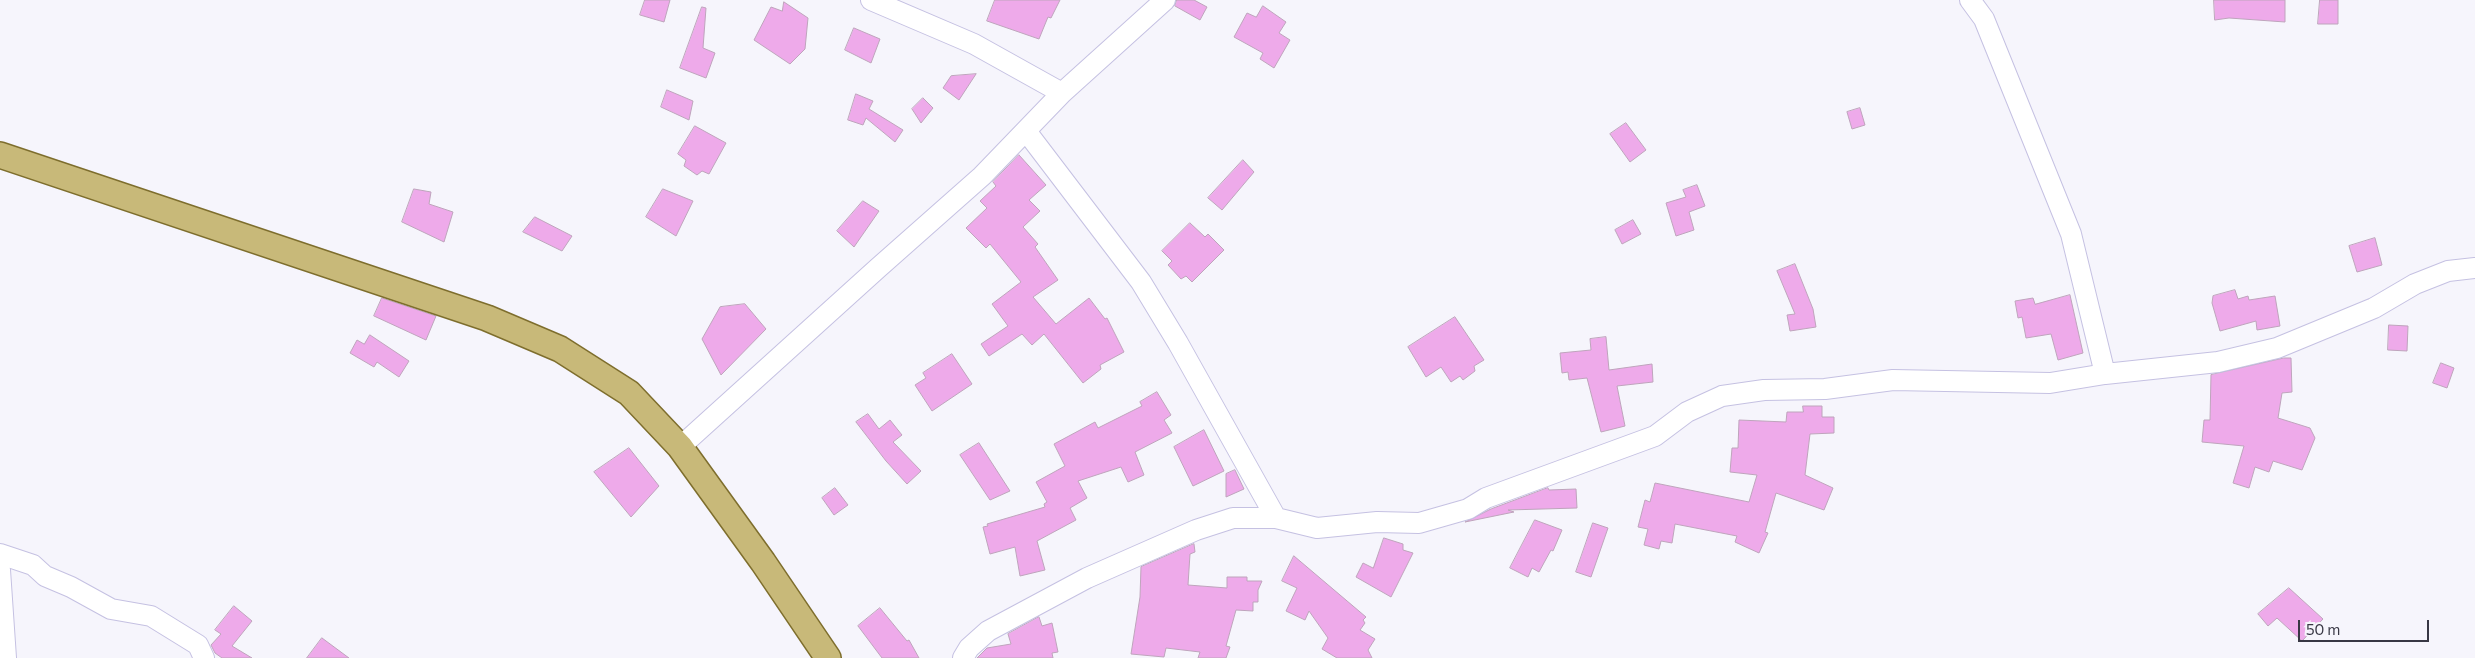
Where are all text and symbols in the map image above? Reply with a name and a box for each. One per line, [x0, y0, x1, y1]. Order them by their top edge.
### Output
scale bar [2300, 610, 2431, 642]
text: 50 m [2306, 620, 2340, 638]

